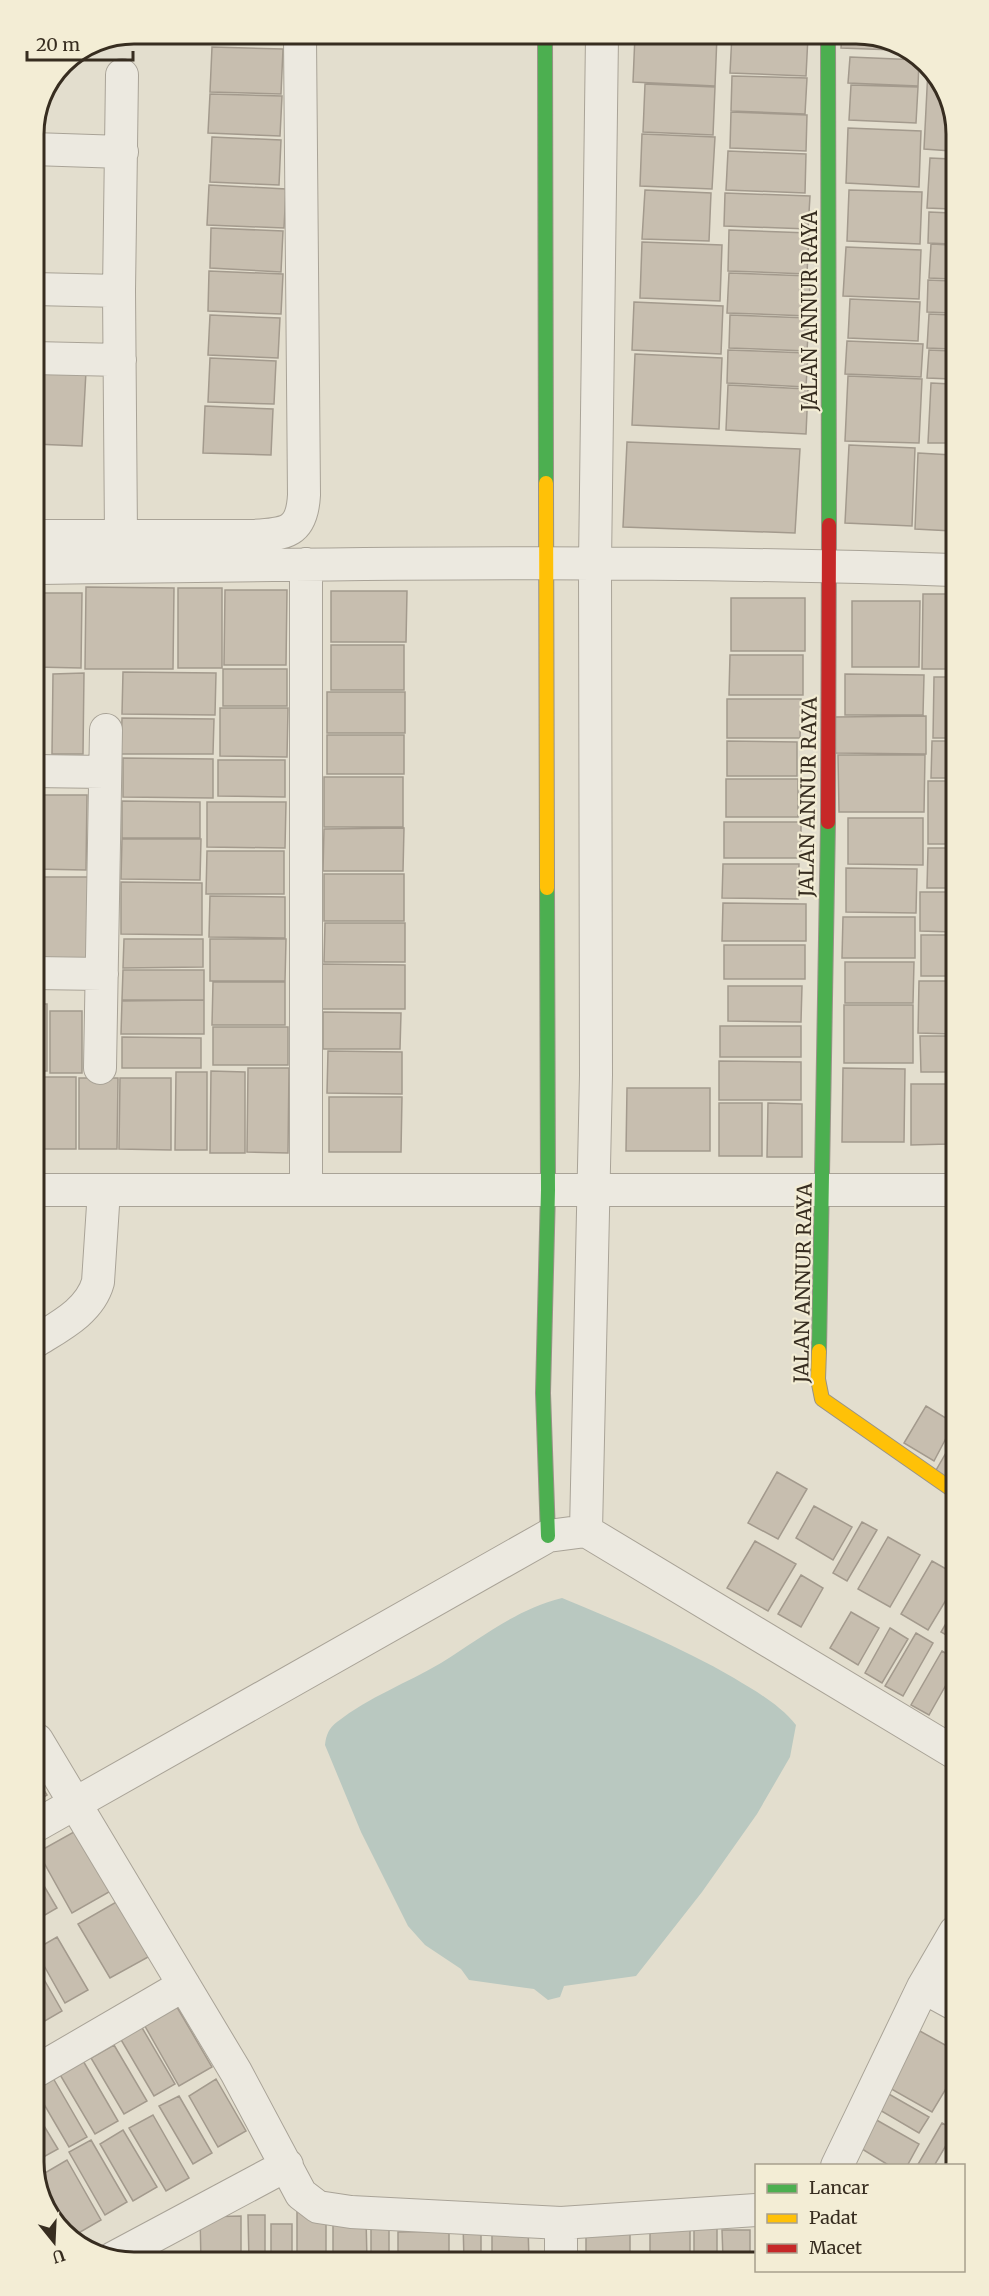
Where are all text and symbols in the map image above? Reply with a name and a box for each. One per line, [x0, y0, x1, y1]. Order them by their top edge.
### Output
scale bar [27, 24, 134, 62]
text: 20 m [36, 33, 80, 56]
street label: JALAN ANNUR RAYA [797, 210, 822, 412]
street label: JALAN ANNUR RAYA [793, 696, 822, 898]
street label: JALAN ANNUR RAYA [788, 1182, 817, 1384]
legend [755, 2164, 965, 2272]
text: Lancar [809, 2176, 869, 2199]
text: Padat [809, 2206, 858, 2229]
north arrow [24, 2212, 84, 2272]
text: Macet [809, 2236, 862, 2259]
text: U [50, 2245, 67, 2268]

